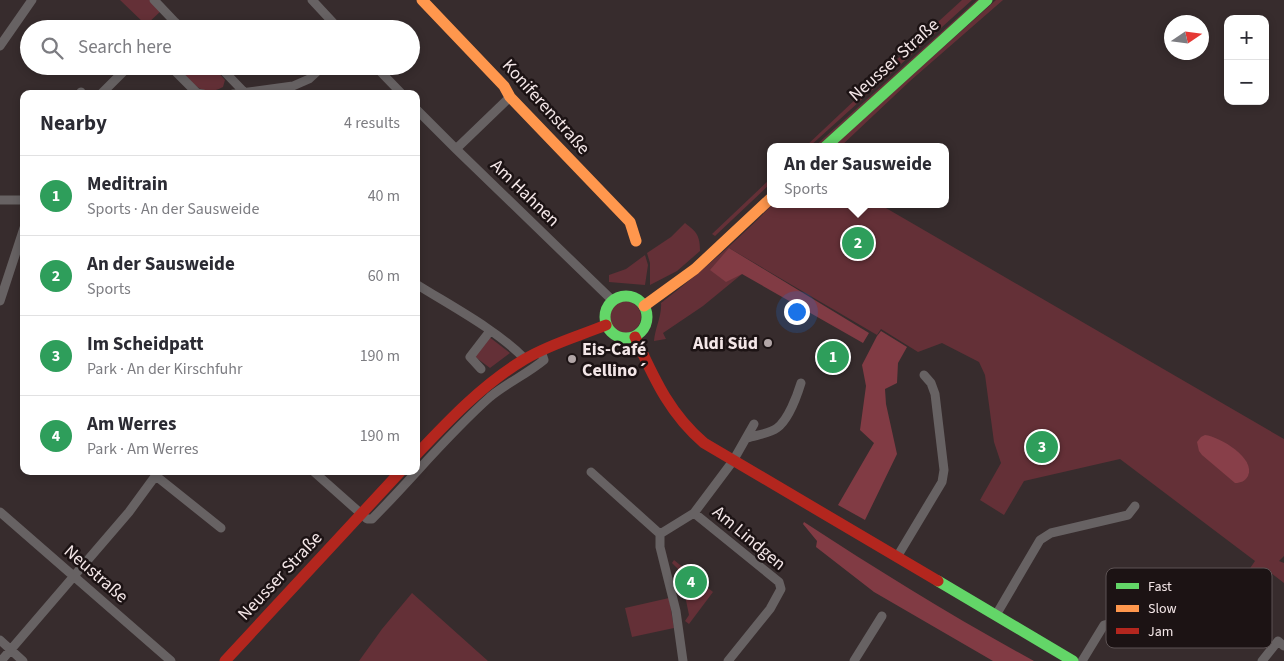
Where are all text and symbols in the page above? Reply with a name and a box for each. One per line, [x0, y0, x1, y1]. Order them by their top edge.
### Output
street label: Neusser Straße [843, 13, 945, 107]
north arrow [1164, 15, 1209, 60]
map controls [1224, 15, 1269, 105]
button: + [1224, 15, 1269, 60]
search box [20, 20, 420, 75]
icon: search [38, 34, 66, 62]
text: Search here [78, 34, 172, 61]
street label: Koniferenstraße [496, 54, 596, 160]
button: − [1224, 60, 1269, 105]
text: Nearby [40, 108, 107, 138]
text: 4 results [344, 112, 400, 134]
popup [767, 143, 949, 208]
text: An der Sausweide [784, 151, 932, 178]
street label: Am Hahnen [485, 154, 565, 232]
text: Meditrain [87, 171, 168, 198]
text: Sports [784, 178, 828, 200]
text: 1 [52, 185, 60, 207]
text: 40 m [368, 185, 400, 207]
text: Sports · An der Sausweide [87, 198, 259, 220]
pin: 2 [842, 224, 874, 262]
text: An der Sausweide [87, 251, 235, 278]
text: 2 [52, 265, 60, 287]
text: 60 m [368, 265, 400, 287]
text: Sports [87, 278, 131, 300]
your location [784, 299, 810, 325]
text: Im Scheidpatt [87, 331, 204, 358]
place label: Aldi Süd [692, 331, 758, 356]
place label: Eis-Café Cellino´ [582, 337, 647, 383]
marker: Aldi Süd [762, 337, 774, 349]
pin: 1 [817, 338, 849, 376]
text: 3 [52, 345, 60, 367]
text: 190 m [360, 345, 400, 367]
marker: Eis-Café Cellino´ [566, 353, 578, 365]
text: Park · An der Kirschfuhr [87, 358, 243, 380]
text: Am Werres [87, 411, 176, 438]
text: 4 [52, 425, 60, 447]
text: 190 m [360, 425, 400, 447]
pin: 3 [1026, 428, 1058, 466]
text: Park · Am Werres [87, 438, 199, 460]
street label: Am Lindgen [707, 500, 791, 576]
street label: Neusser Straße [232, 526, 328, 626]
street label: Neustraße [58, 539, 134, 609]
pin: 4 [675, 563, 707, 601]
legend [1106, 568, 1272, 648]
text: Fast [1148, 577, 1172, 597]
text: Slow [1148, 599, 1177, 619]
text: Jam [1148, 622, 1173, 642]

